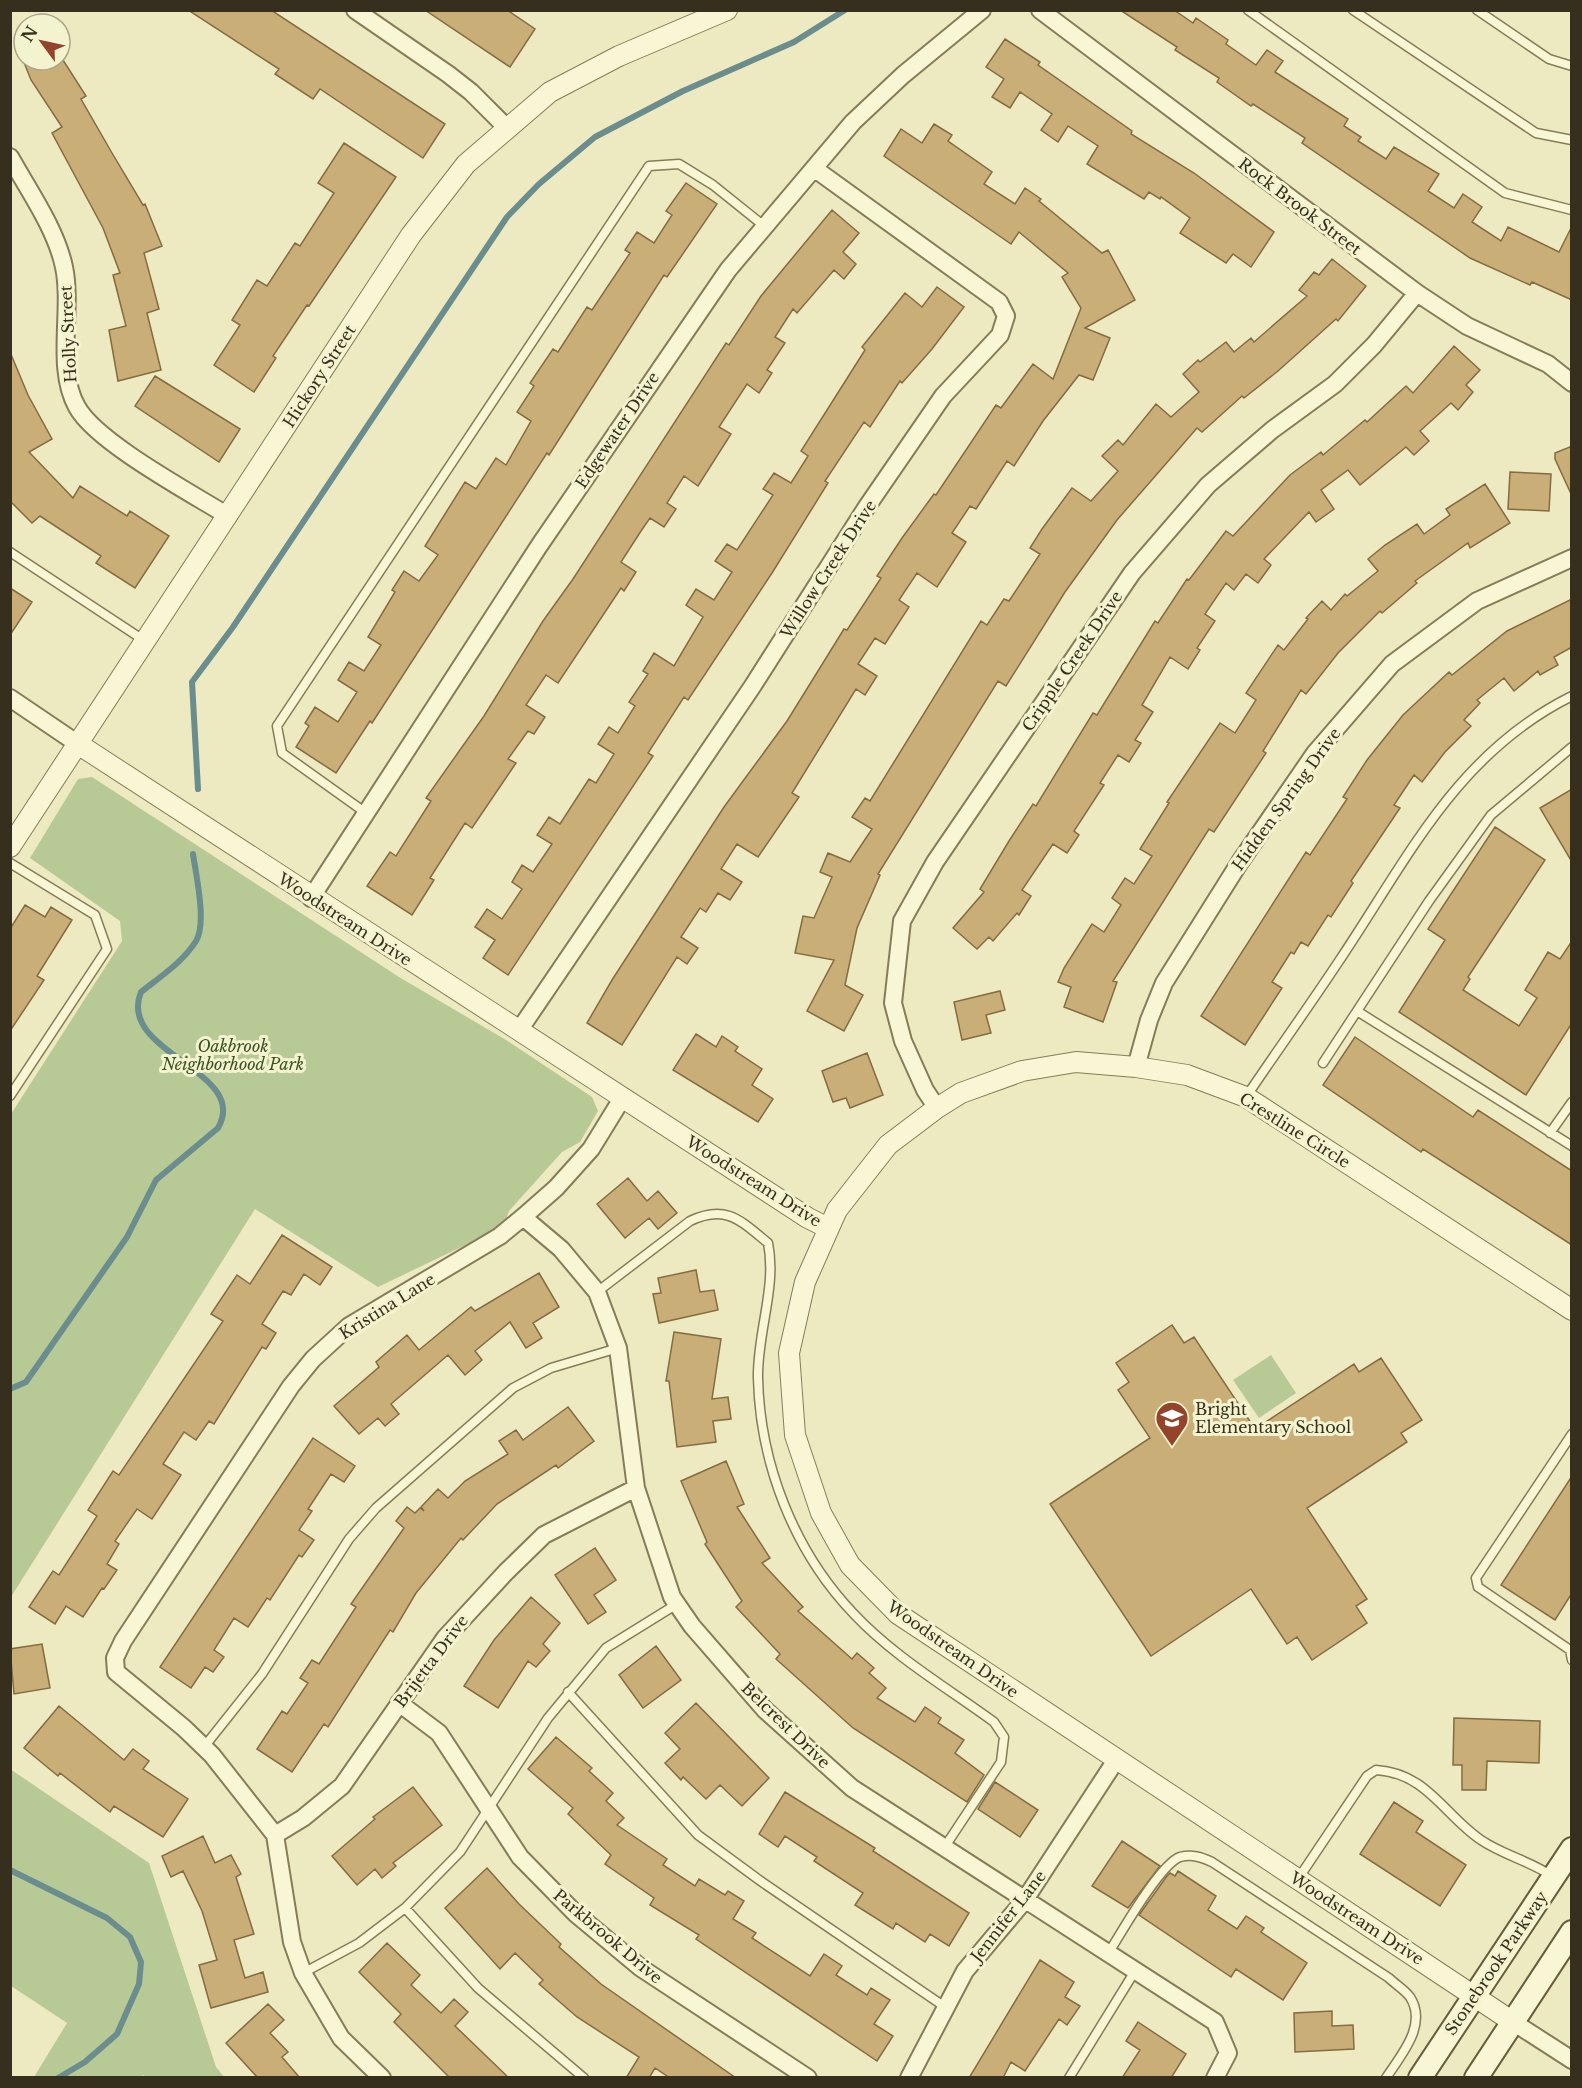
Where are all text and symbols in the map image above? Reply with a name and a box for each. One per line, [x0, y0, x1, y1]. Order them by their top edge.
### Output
north arrow [12, 12, 72, 72]
text: N [17, 22, 42, 46]
street label: Rock Brook Street [1235, 153, 1365, 259]
street label: Holly Street [55, 285, 81, 383]
street label: Hickory Street [278, 321, 360, 431]
street label: Edgewater Drive [571, 368, 663, 492]
street label: Willow Creek Drive [775, 496, 880, 643]
street label: Cripple Creek Drive [1018, 587, 1126, 735]
street label: Hidden Spring Drive [1227, 724, 1345, 874]
street label: Woodstream Drive [273, 868, 416, 970]
park label: Oakbrook Neighborhood Park [161, 1036, 304, 1074]
street label: Crestline Circle [1236, 1088, 1354, 1172]
street label: Woodstream Drive [682, 1131, 825, 1231]
street label: Kristina Lane [335, 1269, 439, 1343]
place label: Bright Elementary School [1195, 1399, 1351, 1437]
school or university icon: Bright Elementary School [1154, 1400, 1190, 1447]
street label: Woodstream Drive [883, 1596, 1022, 1702]
street label: Brijetta Drive [390, 1611, 472, 1711]
street label: Belcrest Drive [738, 1678, 834, 1772]
street label: Jennifer Lane [965, 1866, 1050, 1967]
street label: Woodstream Drive [1285, 1867, 1428, 1969]
street label: Parkbrook Drive [549, 1885, 667, 1987]
street label: Stonebrook Parkway [1440, 1887, 1552, 2039]

